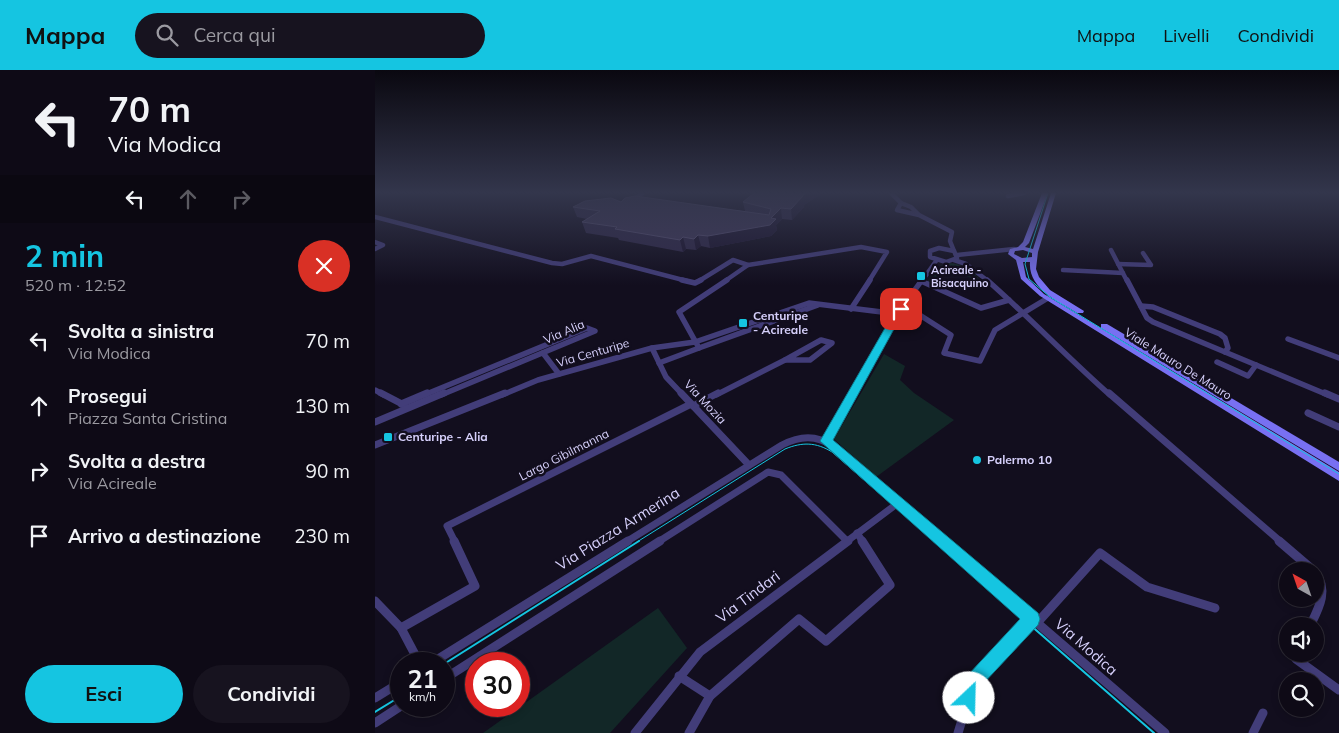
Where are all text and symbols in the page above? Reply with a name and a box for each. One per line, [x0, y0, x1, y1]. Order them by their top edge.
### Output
search box [135, 13, 485, 58]
text: Mappa [25, 20, 105, 50]
icon: search [153, 21, 181, 49]
text: Cerca qui [193, 23, 275, 47]
text: Mappa [1077, 24, 1135, 47]
text: Livelli [1163, 24, 1209, 47]
text: Condividi [1237, 24, 1314, 47]
text: 70 m [108, 87, 191, 131]
icon: left [25, 90, 90, 155]
text: Via Modica [108, 130, 221, 158]
icon: left [121, 185, 149, 213]
icon: ahead [174, 185, 202, 213]
icon: right [227, 185, 255, 213]
text: 2 min [25, 237, 104, 275]
button: close [298, 240, 350, 292]
place label: Acireale - Bisacquino [931, 263, 989, 290]
marker: Acireale - Bisacquino [915, 270, 927, 282]
text: 520 m · 12:52 [25, 275, 126, 295]
pin [880, 288, 922, 330]
icon: arrive [887, 295, 915, 323]
place label: Centuripe - Acireale [753, 308, 809, 337]
street label: Via Alia [541, 316, 587, 347]
marker: Centuripe - Acireale [737, 317, 749, 329]
text: Svolta a sinistra [68, 319, 214, 343]
street label: Viale Mauro De Mauro [1122, 324, 1235, 403]
icon: left [25, 327, 53, 355]
text: 70 m [306, 329, 350, 353]
street label: Via Centuripe [555, 335, 631, 370]
text: Via Modica [68, 343, 150, 363]
street label: Via Mozia [681, 376, 730, 427]
text: Prosegui [68, 384, 147, 408]
icon: ahead [25, 392, 53, 420]
text: 130 m [294, 394, 350, 418]
text: Piazza Santa Cristina [68, 408, 227, 428]
street label: Largo Gibilmanna [516, 425, 611, 484]
place label: Centuripe - Alia [398, 429, 488, 444]
marker: Centuripe - Alia [382, 431, 394, 443]
text: Svolta a destra [68, 449, 206, 473]
place label: Palermo 10 [987, 452, 1052, 467]
marker: Palermo 10 [971, 454, 983, 466]
icon: right [25, 457, 53, 485]
text: 90 m [306, 459, 350, 483]
text: Via Acireale [68, 473, 157, 493]
street label: Via Piazza Armerina [552, 483, 683, 574]
icon: arrive [25, 522, 53, 550]
text: Arrivo a destinazione [68, 524, 261, 548]
text: 230 m [294, 524, 350, 548]
north arrow [1279, 562, 1324, 608]
map controls [1279, 562, 1324, 717]
street label: Via Tindari [712, 566, 784, 627]
street label: Via Modica [1051, 614, 1122, 679]
button: sound [1279, 617, 1324, 662]
speed limit sign: 30 [465, 652, 530, 717]
text: 21 [407, 663, 438, 694]
button: Esci [25, 665, 183, 723]
button: Condividi [193, 665, 350, 723]
position arrow [942, 671, 994, 723]
button: search [1279, 672, 1324, 717]
text: km/h [409, 689, 436, 704]

